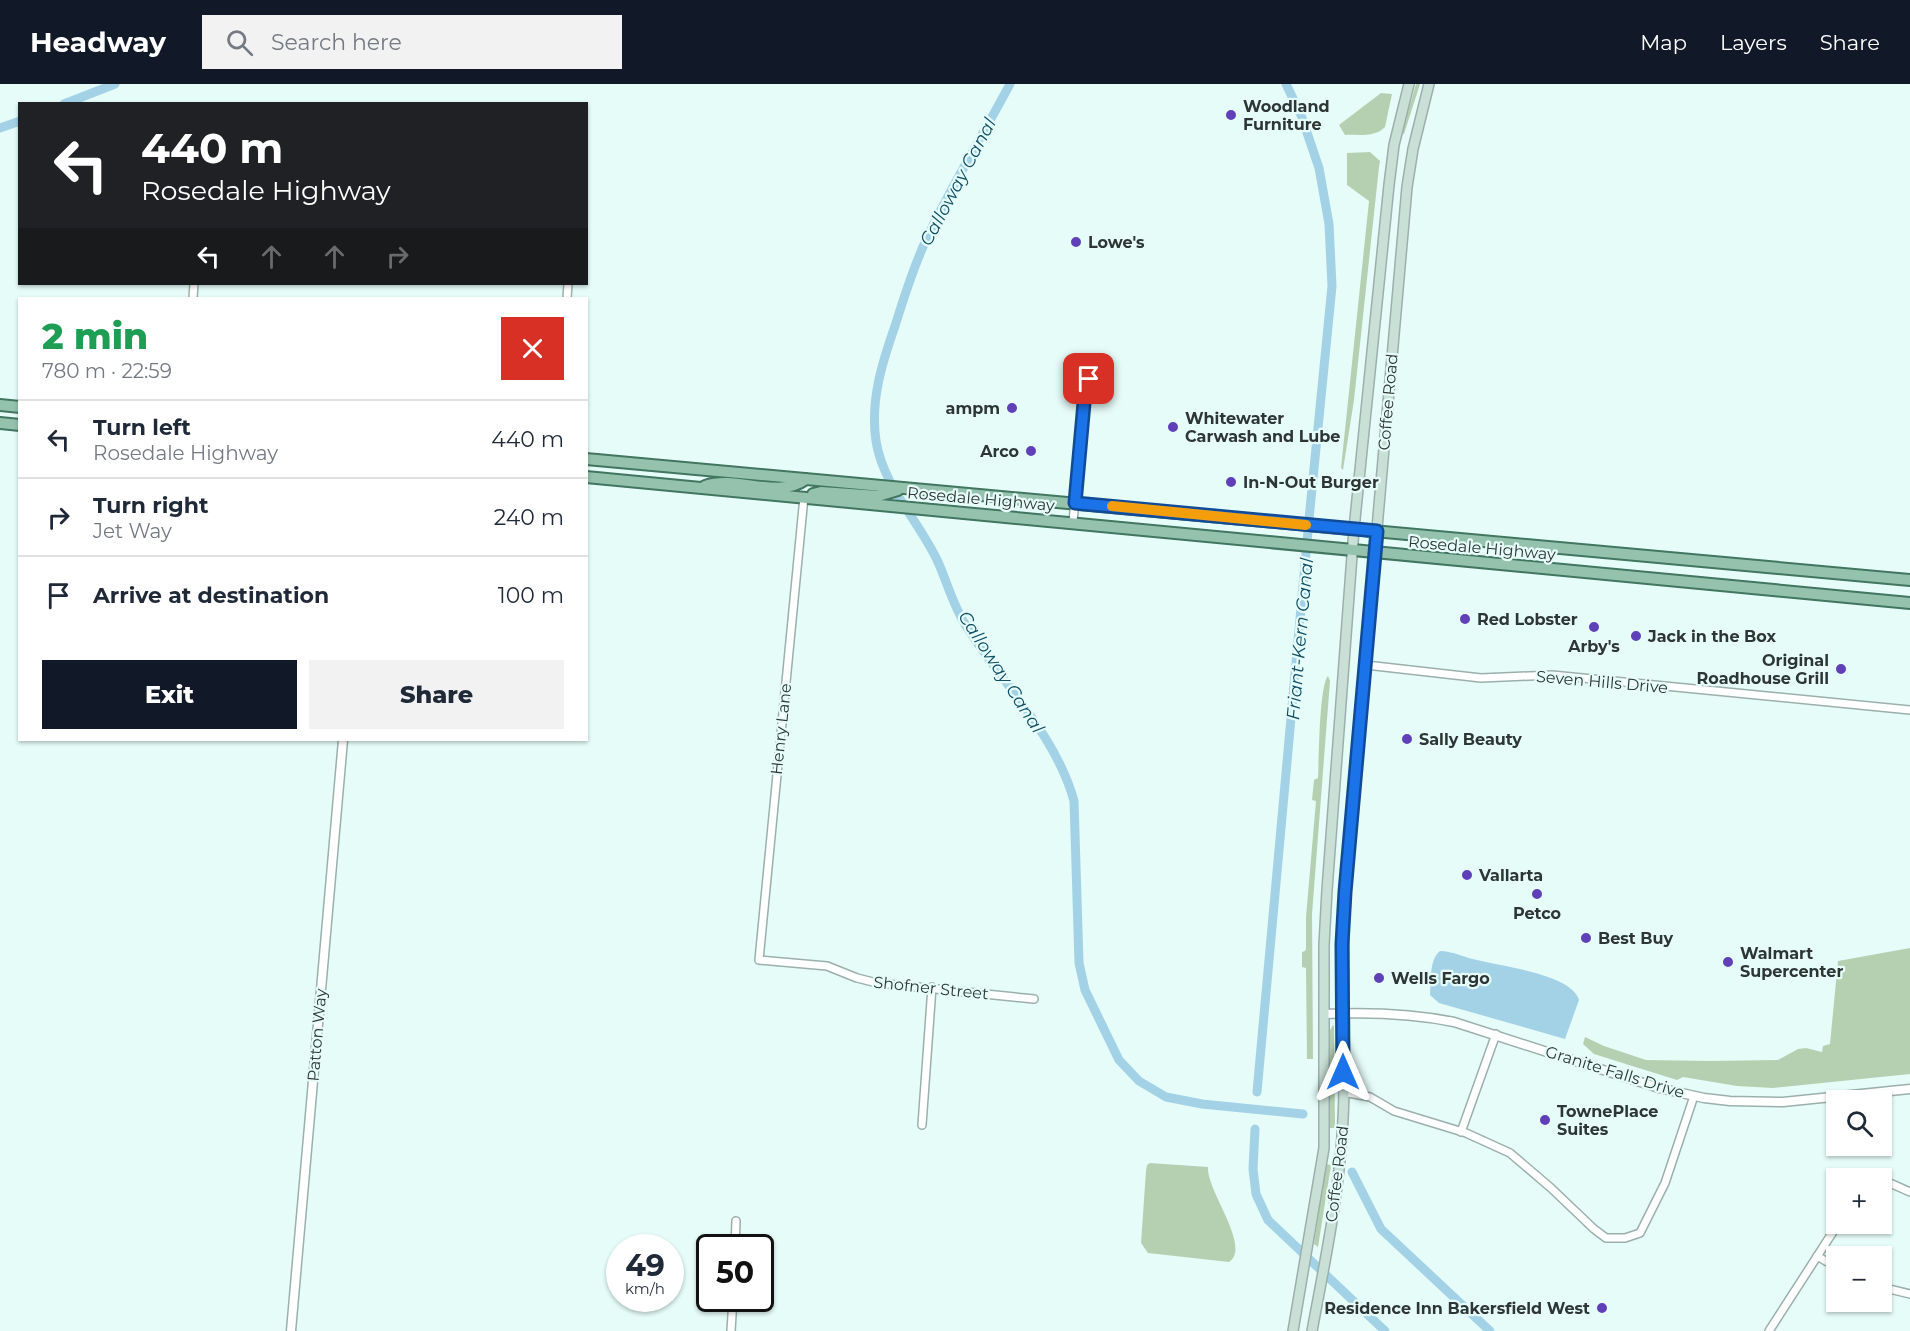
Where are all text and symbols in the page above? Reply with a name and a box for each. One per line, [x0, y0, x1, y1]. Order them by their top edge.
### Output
search box [202, 15, 622, 69]
text: Headway [30, 25, 166, 59]
icon: search [223, 26, 256, 59]
text: Search here [271, 29, 402, 56]
text: Map [1640, 30, 1687, 55]
text: Layers [1720, 30, 1787, 55]
text: Share [1820, 30, 1880, 55]
place label: Woodland Furniture [1243, 97, 1330, 134]
marker: Woodland Furniture [1224, 108, 1238, 122]
water label: Calloway Canal [915, 114, 1001, 250]
text: 440 m [141, 122, 283, 174]
icon: left [42, 126, 120, 204]
text: Rosedale Highway [141, 174, 391, 207]
place label: Lowe's [1088, 233, 1145, 252]
marker: Lowe's [1069, 235, 1083, 249]
icon: left [192, 240, 225, 273]
icon: ahead [255, 240, 288, 273]
icon: ahead [318, 240, 351, 273]
icon: right [381, 240, 414, 273]
text: 2 min [42, 314, 148, 358]
button: close [501, 317, 564, 380]
pin [1063, 353, 1114, 404]
street label: Coffee Road [1374, 353, 1402, 451]
text: 780 m · 22:59 [42, 359, 172, 383]
icon: arrive [1072, 362, 1105, 395]
place label: ampm [946, 399, 1000, 418]
marker: ampm [1005, 401, 1019, 415]
place label: Whitewater Carwash and Lube [1185, 409, 1340, 446]
text: Turn left [93, 414, 191, 441]
marker: Whitewater Carwash and Lube [1166, 420, 1180, 434]
icon: left [42, 423, 75, 456]
text: 440 m [491, 426, 564, 453]
text: Rosedale Highway [93, 441, 278, 465]
place label: Arco [979, 442, 1019, 461]
marker: Arco [1024, 444, 1038, 458]
place label: In-N-Out Burger [1243, 473, 1379, 492]
marker: In-N-Out Burger [1224, 475, 1238, 489]
street label: Rosedale Highway [906, 483, 1056, 515]
text: Turn right [93, 492, 208, 519]
icon: right [42, 501, 75, 534]
text: 240 m [494, 504, 564, 531]
text: Jet Way [93, 519, 172, 543]
street label: Rosedale Highway [1407, 532, 1557, 564]
water label: Friant-Kern Canal [1282, 557, 1318, 721]
icon: arrive [42, 579, 75, 612]
text: Arrive at destination [93, 582, 329, 609]
text: 100 m [498, 582, 564, 609]
water label: Calloway Canal [953, 607, 1049, 737]
place label: Red Lobster [1477, 610, 1578, 629]
marker: Red Lobster [1458, 612, 1472, 626]
marker: Arby's [1587, 620, 1601, 634]
place label: Jack in the Box [1647, 627, 1777, 646]
marker: Jack in the Box [1629, 629, 1643, 643]
place label: Arby's [1567, 637, 1620, 656]
place label: Original Roadhouse Grill [1697, 651, 1829, 688]
button: Exit [42, 660, 297, 729]
button: Share [309, 660, 564, 729]
marker: Original Roadhouse Grill [1834, 662, 1848, 676]
street label: Seven Hills Drive [1535, 667, 1669, 697]
street label: Henry Lane [767, 682, 795, 776]
place label: Sally Beauty [1419, 730, 1522, 749]
marker: Sally Beauty [1400, 732, 1414, 746]
place label: Vallarta [1478, 866, 1543, 885]
marker: Vallarta [1460, 868, 1474, 882]
marker: Petco [1530, 887, 1544, 901]
place label: Petco [1513, 904, 1561, 923]
place label: Best Buy [1598, 929, 1674, 948]
marker: Best Buy [1579, 931, 1593, 945]
place label: Walmart Supercenter [1740, 944, 1843, 981]
marker: Walmart Supercenter [1721, 955, 1735, 969]
place label: Wells Fargo [1391, 969, 1490, 988]
marker: Wells Fargo [1372, 971, 1386, 985]
street label: Shofner Street [873, 973, 990, 1004]
street label: Patton Way [303, 988, 331, 1082]
position arrow [1311, 1040, 1375, 1104]
street label: Granite Falls Drive [1543, 1042, 1687, 1102]
map controls [1826, 1090, 1892, 1312]
button: search [1826, 1090, 1892, 1156]
place label: TownePlace Suites [1557, 1102, 1658, 1139]
marker: TownePlace Suites [1538, 1113, 1552, 1127]
street label: Coffee Road [1322, 1125, 1352, 1223]
button: + [1826, 1168, 1892, 1234]
speed limit sign: 50 [696, 1234, 774, 1312]
button: − [1826, 1246, 1892, 1312]
text: 49 [625, 1247, 665, 1284]
text: km/h [625, 1279, 665, 1298]
place label: Residence Inn Bakersfield West [1324, 1299, 1590, 1318]
marker: Residence Inn Bakersfield West [1595, 1301, 1609, 1315]

